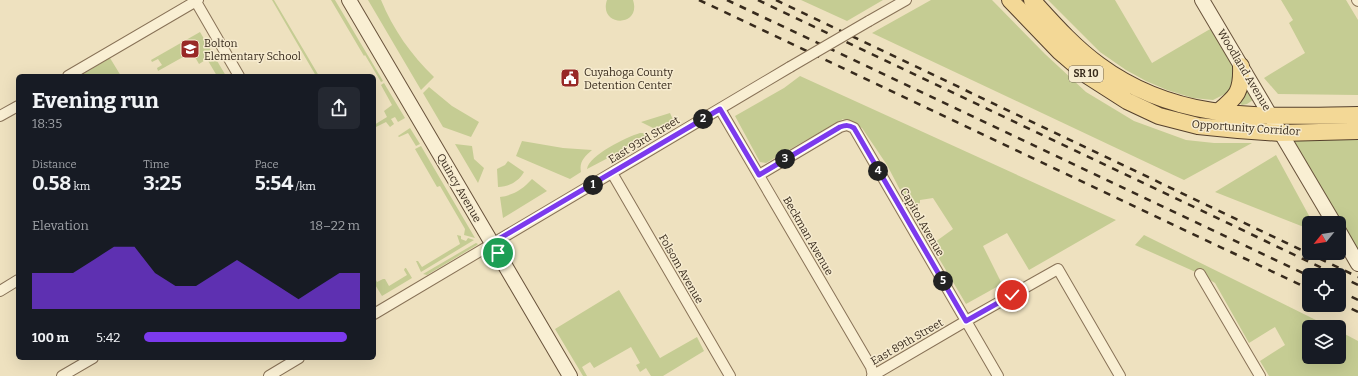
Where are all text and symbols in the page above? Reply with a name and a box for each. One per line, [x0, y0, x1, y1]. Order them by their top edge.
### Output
street label: Woodland Avenue [1214, 27, 1274, 113]
place label: Bolton Elementary School [204, 37, 301, 63]
school or university icon: Bolton Elementary School [179, 38, 201, 60]
place label: Cuyahoga County Detention Center [584, 66, 673, 92]
road number: SR 10 [1069, 66, 1103, 82]
public building icon: Cuyahoga County Detention Center [559, 67, 581, 89]
text: Evening run [32, 87, 159, 114]
button: share [318, 87, 360, 129]
pin: 2 [693, 109, 713, 129]
text: 2 [700, 112, 706, 125]
street label: East 93rd Street [606, 114, 682, 166]
text: 18:35 [32, 116, 62, 131]
street label: Opportunity Corridor [1191, 118, 1301, 138]
pin: 3 [775, 149, 795, 169]
street label: Quincy Avenue [434, 151, 484, 225]
text: 3 [782, 152, 788, 165]
text: Distance [32, 158, 77, 171]
text: Time [143, 158, 169, 171]
text: Pace [255, 158, 278, 171]
pin: 4 [868, 161, 888, 181]
text: 4 [875, 164, 881, 177]
text: 0.58 [32, 171, 71, 195]
text: 3:25 [143, 171, 182, 195]
text: 5:54 [255, 171, 293, 195]
pin: 1 [583, 175, 603, 195]
text: 1 [591, 178, 595, 191]
text: km [71, 180, 90, 193]
text: /km [293, 180, 316, 193]
street label: Capitol Avenue [897, 185, 947, 259]
street label: Beckman Avenue [780, 194, 836, 278]
north arrow [1302, 216, 1346, 260]
map controls [1302, 216, 1346, 364]
text: Elevation [32, 218, 89, 233]
text: 18–22 m [310, 218, 360, 233]
street label: Folsom Avenue [656, 232, 706, 306]
pin [481, 236, 515, 270]
icon: arrive [487, 242, 509, 264]
button: locate [1302, 268, 1346, 312]
pin: 5 [933, 271, 953, 291]
text: 5 [940, 274, 946, 287]
pin [995, 278, 1029, 312]
icon: check [1001, 284, 1023, 306]
street label: East 89th Street [869, 316, 945, 368]
button: layers [1302, 320, 1346, 364]
text: 100 m [32, 330, 69, 345]
text: 5:42 [96, 330, 120, 345]

